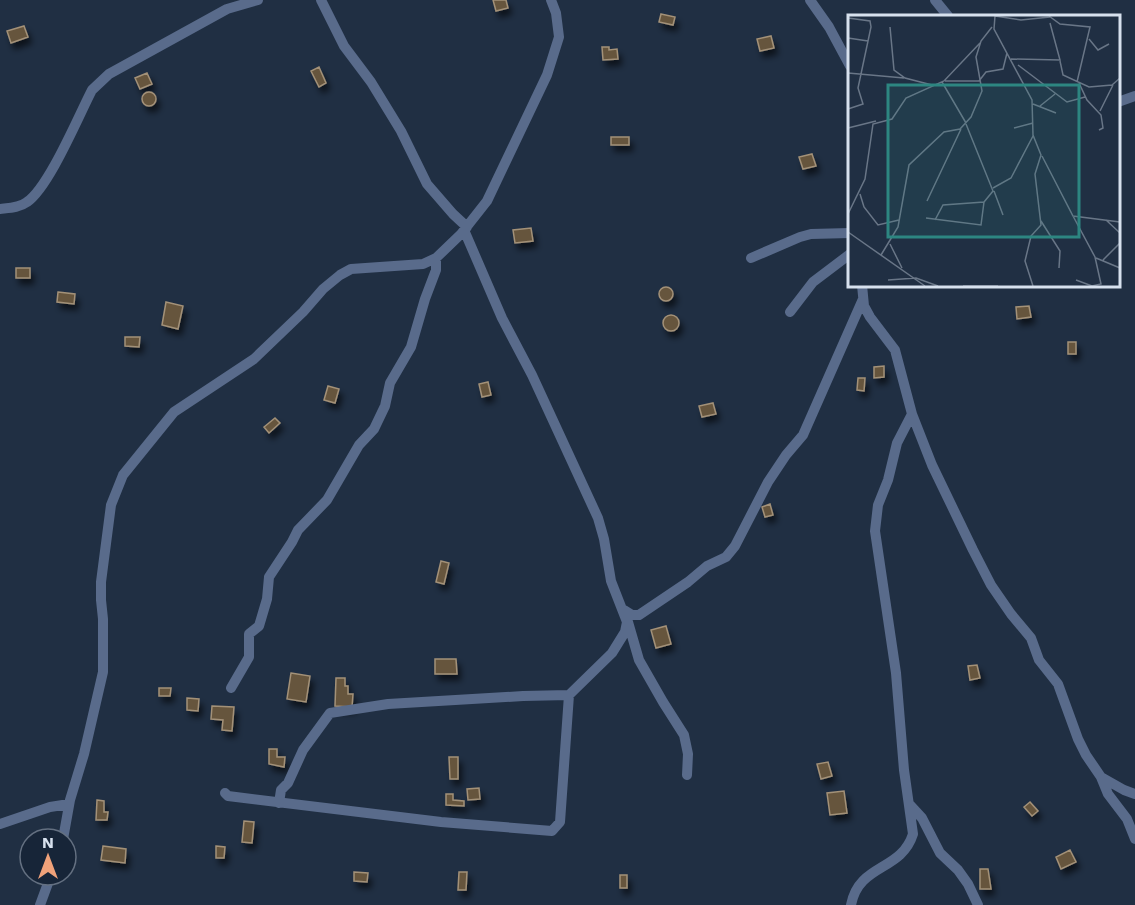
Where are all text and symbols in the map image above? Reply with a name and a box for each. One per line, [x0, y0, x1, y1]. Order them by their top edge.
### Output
inset map [848, 15, 1120, 286]
north arrow [18, 827, 78, 887]
text: N [42, 833, 54, 852]

